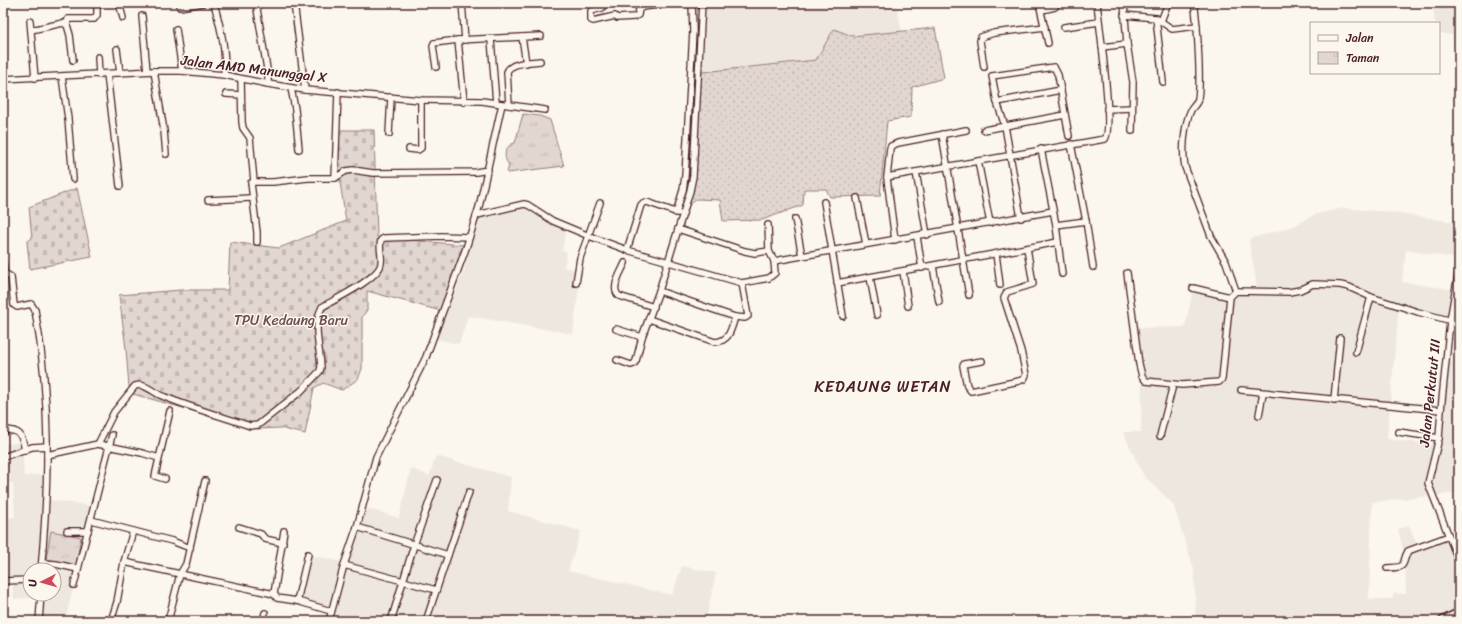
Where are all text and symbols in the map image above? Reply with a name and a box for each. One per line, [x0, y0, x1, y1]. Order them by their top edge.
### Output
legend [1310, 22, 1440, 74]
text: Jalan [1345, 27, 1374, 49]
street label: Jalan AMD Manunggal X [178, 47, 329, 90]
text: Taman [1346, 47, 1380, 69]
park label: TPU Kedaung Baru [234, 308, 348, 333]
street label: Jalan Perkutut III [1412, 337, 1448, 449]
district label: KEDAUNG WETAN [814, 372, 952, 401]
north arrow [22, 562, 62, 602]
text: U [23, 578, 42, 588]

